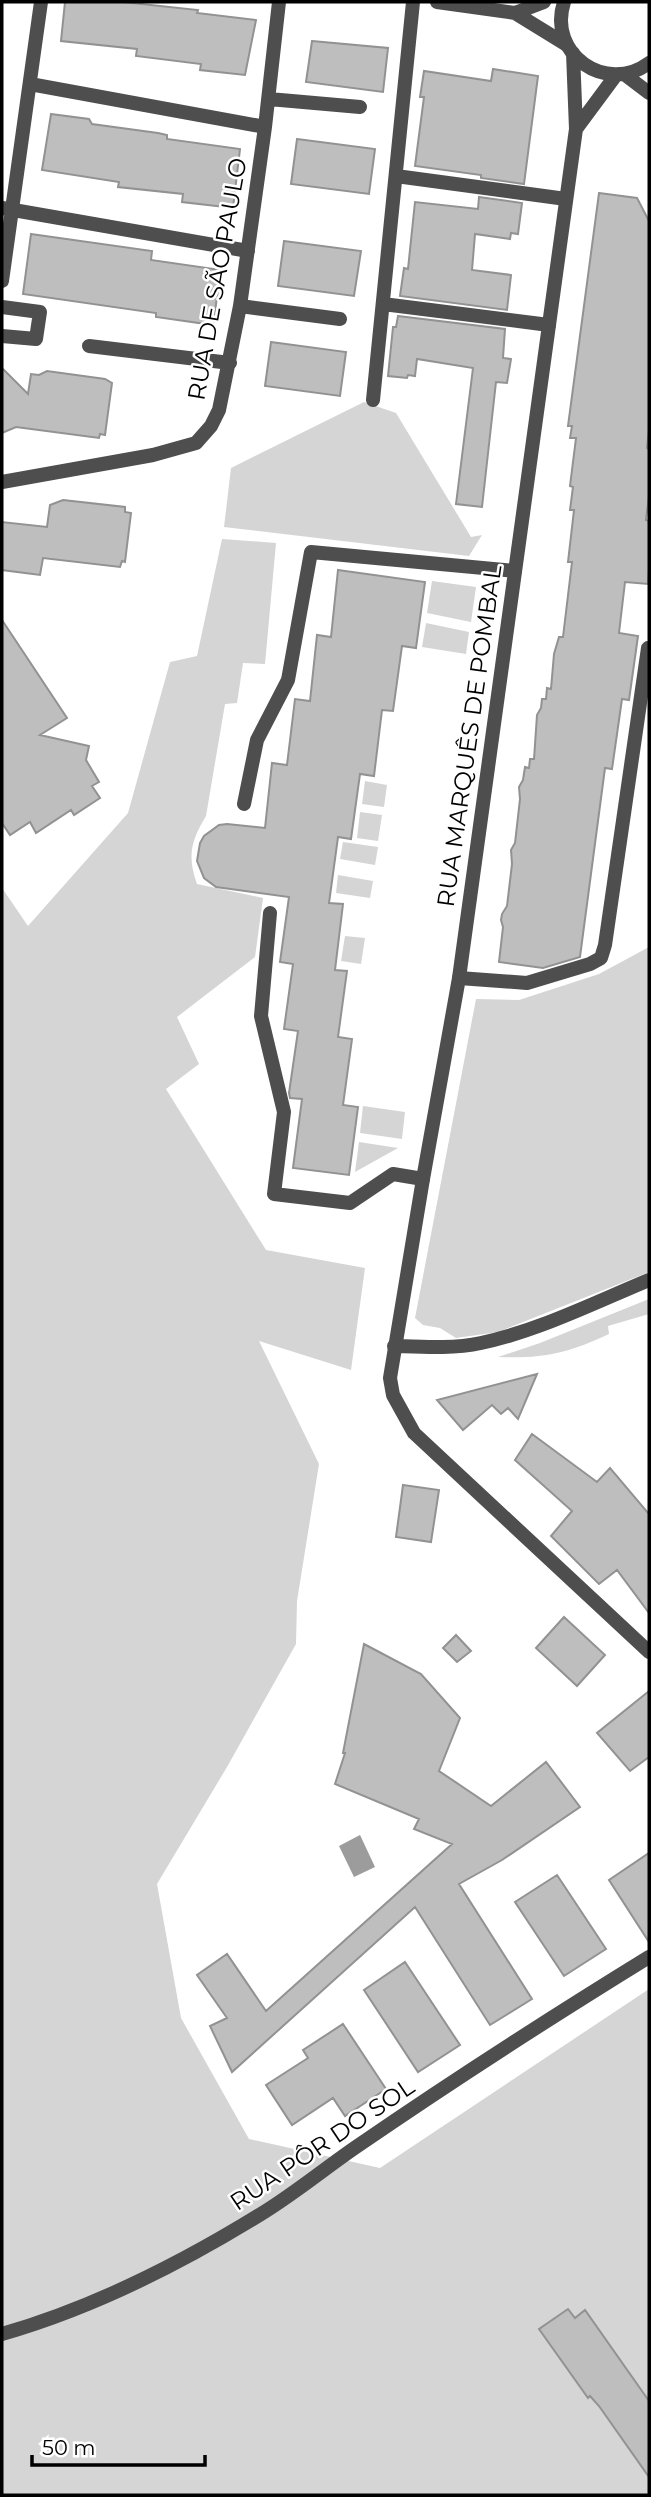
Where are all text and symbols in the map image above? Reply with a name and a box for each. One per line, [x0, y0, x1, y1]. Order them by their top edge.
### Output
street label: RUA DE SÃO PAULO [181, 155, 253, 403]
street label: RUA MARQUÊS DE POMBAL [431, 563, 507, 909]
street label: RUA PÔR DO SOL [224, 2072, 420, 2216]
scale bar [32, 2424, 205, 2468]
text: 50 m [42, 2435, 96, 2460]

